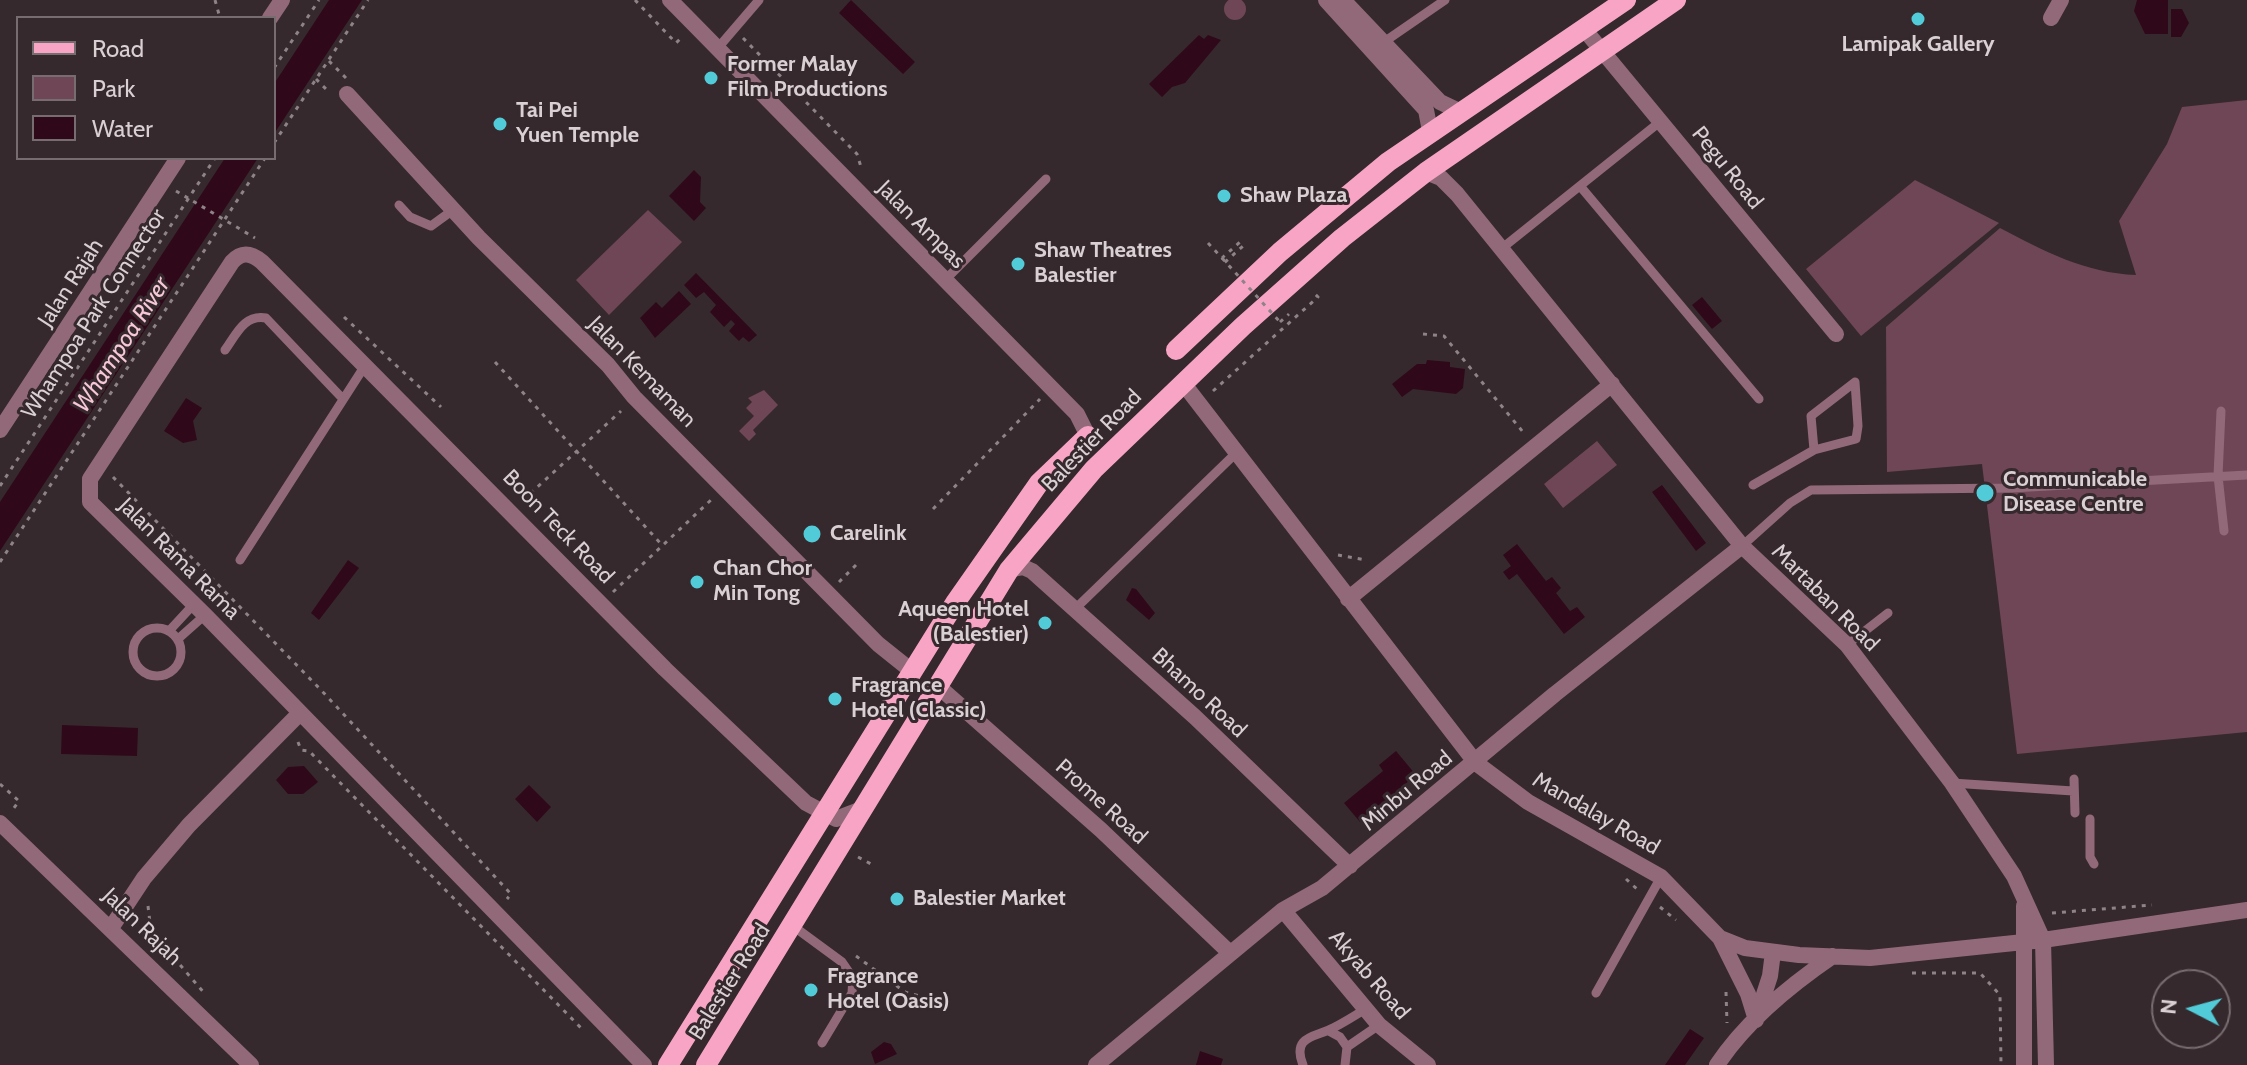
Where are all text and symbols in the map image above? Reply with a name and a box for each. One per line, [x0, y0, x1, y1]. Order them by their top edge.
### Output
marker: Lamipak Gallery [1909, 10, 1927, 28]
legend [16, 16, 276, 160]
place label: Lamipak Gallery [1842, 32, 1994, 58]
text: Road [92, 34, 144, 63]
place label: Former Malay Film Productions [727, 52, 888, 104]
marker: Former Malay Film Productions [702, 69, 720, 87]
text: Park [92, 74, 135, 103]
place label: Tai Pei Yuen Temple [516, 98, 639, 150]
text: Water [92, 114, 153, 143]
marker: Tai Pei Yuen Temple [491, 115, 509, 133]
street label: Pegu Road [1686, 121, 1768, 215]
street label: Jalan Ampas [871, 175, 971, 275]
place label: Shaw Plaza [1240, 183, 1347, 209]
marker: Shaw Plaza [1215, 187, 1233, 205]
street label: Whampoa Park Connector [16, 204, 172, 424]
street label: Jalan Rajah [33, 234, 109, 332]
place label: Shaw Theatres Balestier [1034, 238, 1172, 290]
marker: Shaw Theatres Balestier [1009, 255, 1027, 273]
water label: Whampoa River [68, 272, 176, 418]
street label: Jalan Kemaman [583, 311, 701, 433]
street label: Balestier Road [1037, 384, 1147, 498]
street label: Boon Teck Road [497, 464, 619, 590]
place label: Communicable Disease Centre [2003, 467, 2147, 518]
marker: Communicable Disease Centre [1974, 482, 1996, 504]
street label: Jalan Rama Rama [113, 493, 245, 625]
place label: Carelink [830, 521, 907, 547]
marker: Carelink [801, 523, 823, 545]
street label: Martaban Road [1766, 539, 1884, 657]
place label: Chan Chor Min Tong [713, 556, 812, 608]
marker: Chan Chor Min Tong [688, 573, 706, 591]
place label: Aqueen Hotel (Balestier) [898, 597, 1029, 648]
marker: Aqueen Hotel (Balestier) [1036, 614, 1054, 632]
street label: Bhamo Road [1146, 643, 1252, 743]
place label: Fragrance Hotel (Classic) [851, 673, 986, 724]
marker: Fragrance Hotel (Classic) [826, 690, 844, 708]
street label: Minbu Road [1356, 745, 1458, 837]
street label: Prome Road [1050, 754, 1152, 850]
street label: Mandalay Road [1528, 767, 1664, 861]
street label: Jalan Rajah [97, 883, 187, 971]
place label: Balestier Market [913, 886, 1066, 912]
marker: Balestier Market [888, 890, 906, 908]
street label: Balestier Road [684, 919, 776, 1045]
street label: Akyab Road [1323, 925, 1415, 1025]
place label: Fragrance Hotel (Oasis) [827, 964, 950, 1016]
north arrow [2151, 969, 2231, 1049]
marker: Fragrance Hotel (Oasis) [802, 981, 820, 999]
text: N [2154, 997, 2183, 1016]

